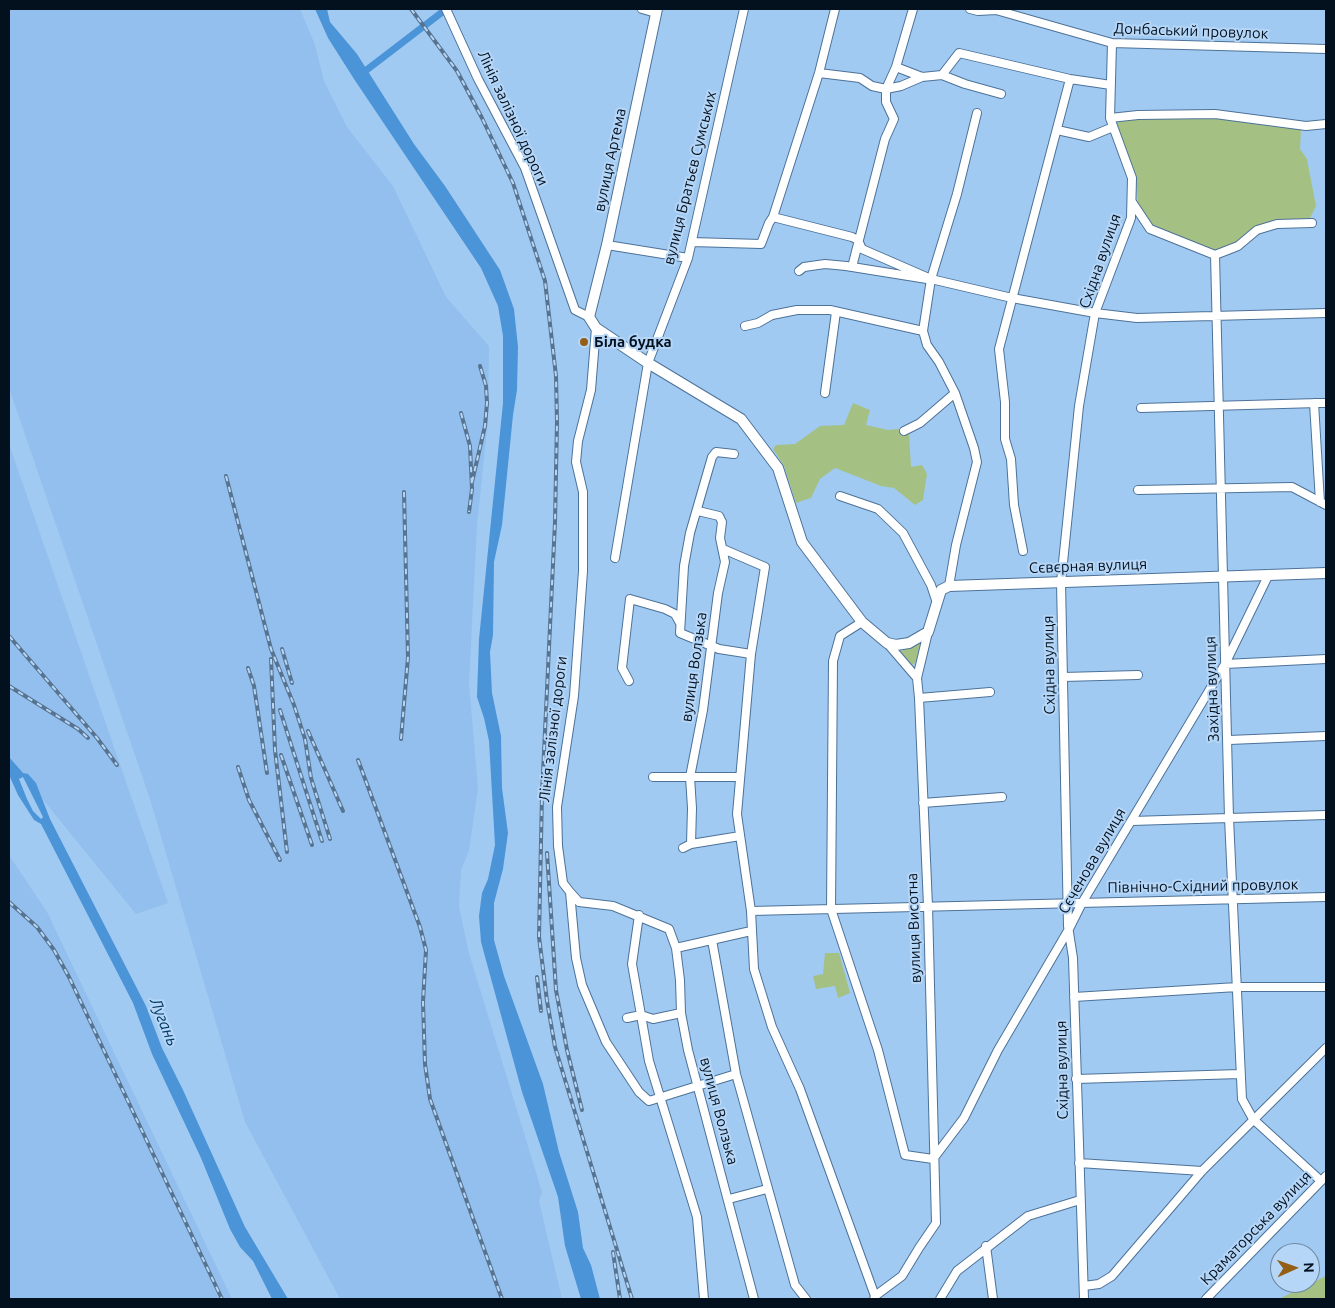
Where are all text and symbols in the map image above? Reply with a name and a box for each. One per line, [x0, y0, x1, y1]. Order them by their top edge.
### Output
street label: Донбаський провулок [1113, 19, 1269, 43]
street label: Лінія залізної дороги [474, 48, 552, 188]
street label: вулиця Братьєв Сумських [660, 89, 720, 267]
street label: вулиця Артема [590, 107, 630, 213]
street label: Східна вулиця [1075, 211, 1125, 311]
place label: Біла будка [594, 333, 672, 351]
marker: Біла будка [578, 336, 590, 348]
street label: Сєвєрная вулиця [1029, 555, 1147, 577]
street label: вулиця Волзька [677, 611, 711, 723]
street label: Східна вулиця [1039, 615, 1059, 715]
street label: Західна вулиця [1201, 636, 1223, 742]
street label: Лінія залізної дороги [535, 655, 571, 803]
street label: Сєченова вулиця [1054, 805, 1130, 917]
street label: вулиця Висотна [903, 873, 925, 983]
street label: Північно-Східний провулок [1107, 875, 1299, 897]
water label: Лугань [146, 995, 182, 1049]
street label: Східна вулиця [1052, 1020, 1072, 1120]
street label: вулиця Волзька [696, 1055, 742, 1167]
street label: Краматорська вулиця [1197, 1167, 1315, 1289]
north arrow [1270, 1243, 1320, 1293]
text: N [1301, 1262, 1317, 1273]

